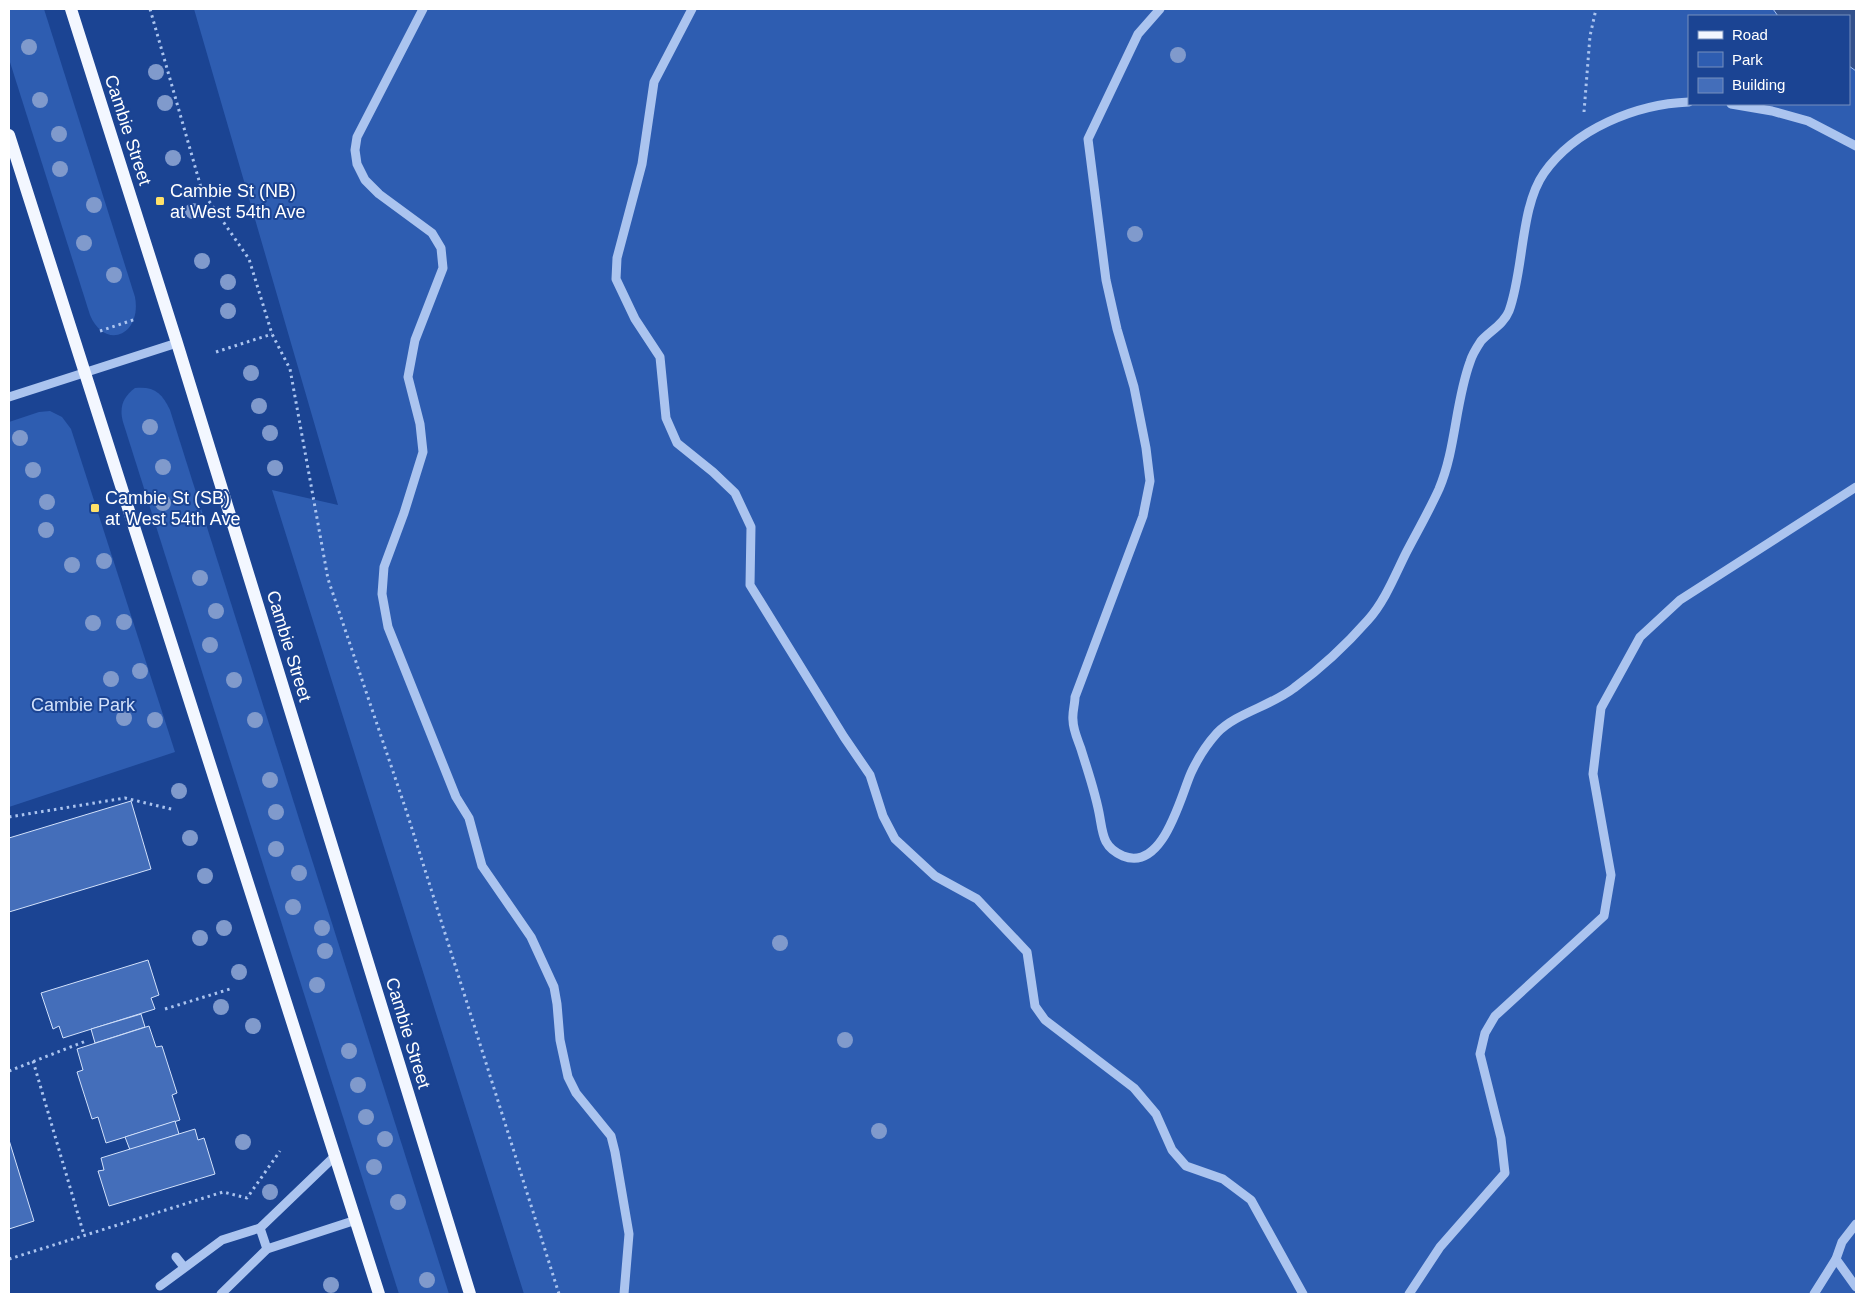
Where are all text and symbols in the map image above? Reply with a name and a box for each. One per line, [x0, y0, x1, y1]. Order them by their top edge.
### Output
legend [1688, 15, 1850, 105]
text: Road [1732, 26, 1768, 43]
text: Park [1732, 51, 1763, 68]
street label: Cambie Street [101, 72, 155, 188]
text: Building [1732, 76, 1785, 93]
place label: Cambie St (NB) at West 54th Ave [170, 181, 305, 222]
marker: Cambie St (NB) at West 54th Ave [154, 195, 166, 207]
place label: Cambie St (SB) at West 54th Ave [105, 488, 240, 529]
marker: Cambie St (SB) at West 54th Ave [89, 502, 101, 514]
street label: Cambie Street [263, 588, 315, 704]
park label: Cambie Park [31, 695, 136, 715]
street label: Cambie Street [382, 975, 434, 1091]

